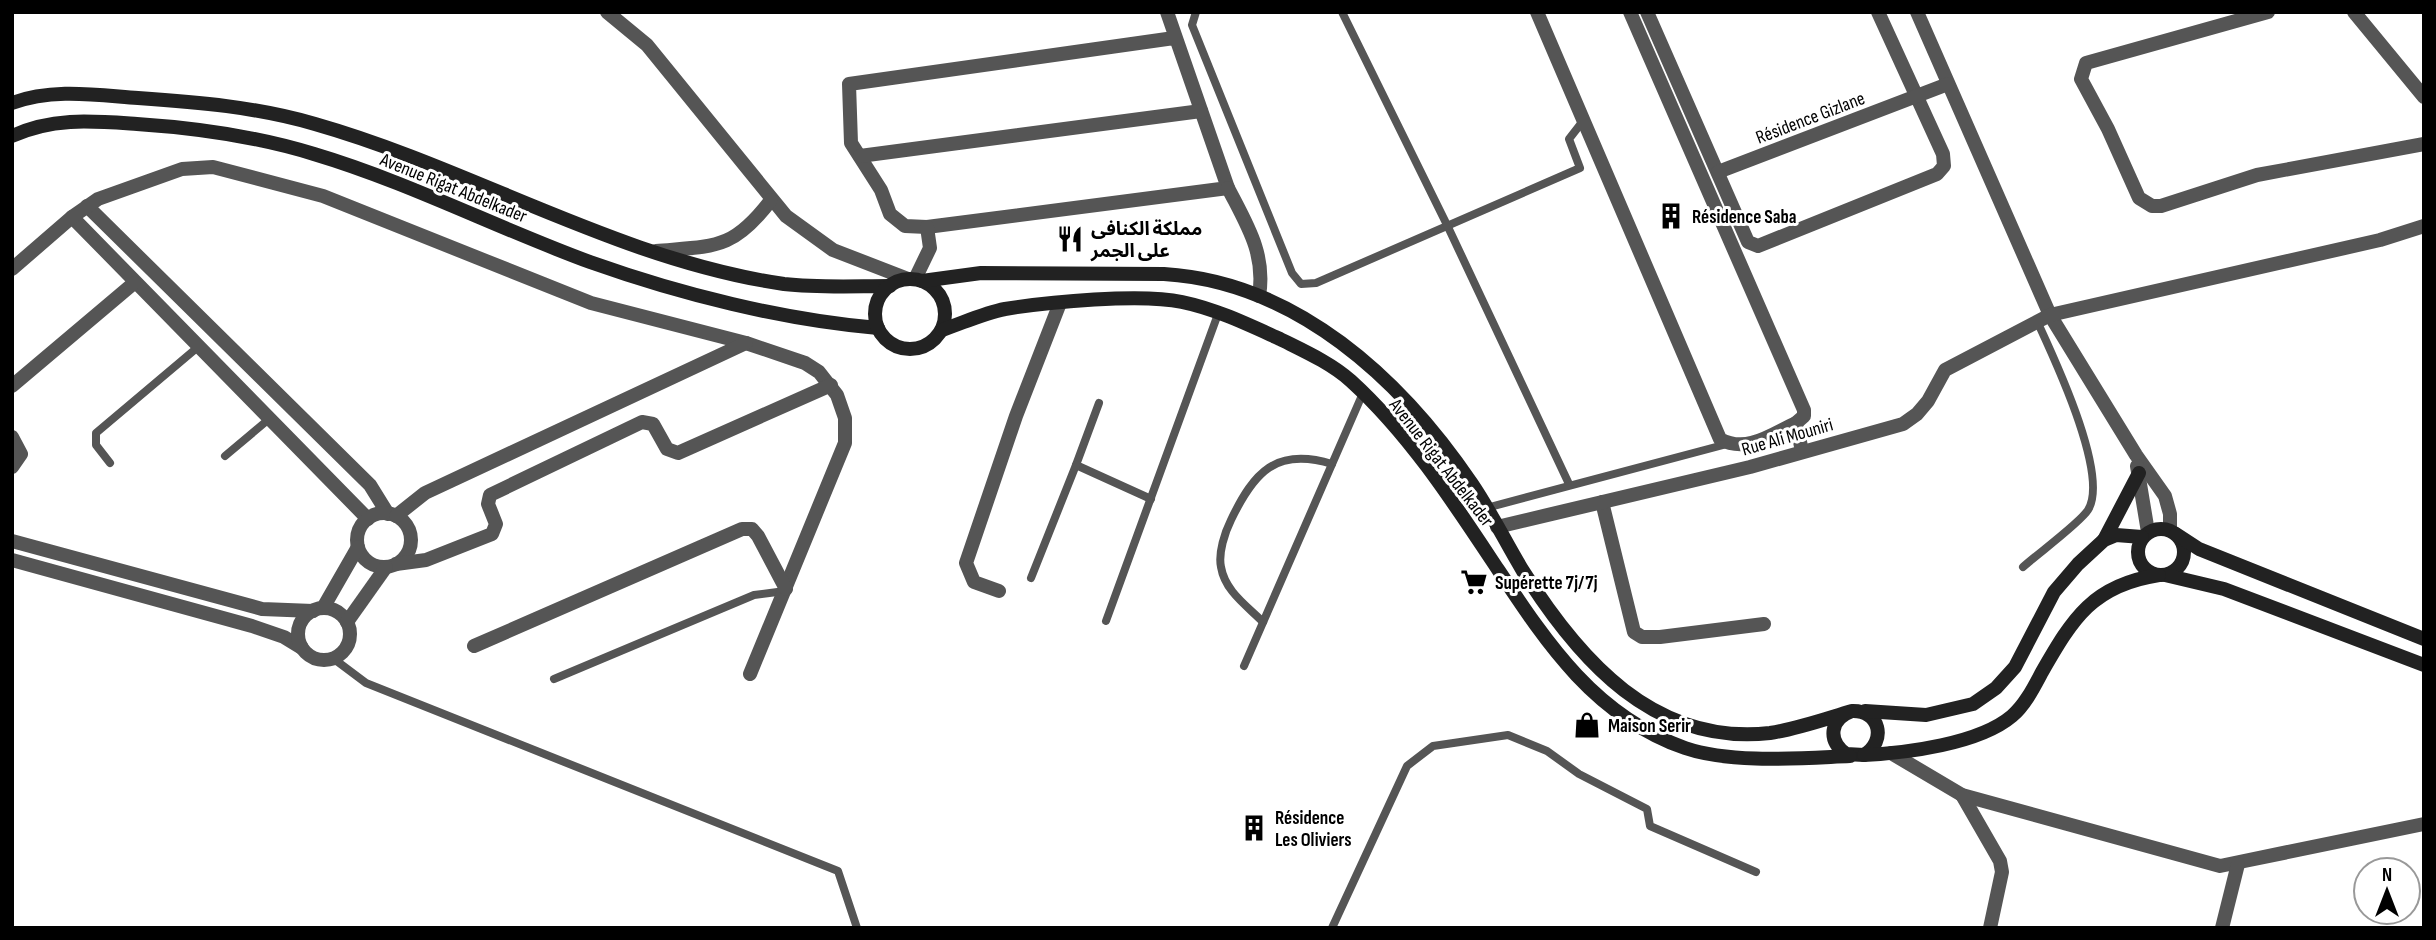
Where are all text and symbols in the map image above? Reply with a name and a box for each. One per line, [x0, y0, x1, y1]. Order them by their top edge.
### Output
street label: Résidence Gizlane [1753, 87, 1868, 150]
street label: Avenue Rigat Abdelkader [376, 148, 531, 229]
building icon: Résidence Saba [1656, 201, 1686, 231]
place label: Résidence Saba [1692, 206, 1797, 229]
place label: مملكة الكنافى على الجمر [1090, 218, 1202, 263]
restaurant icon: مملكة الكنافى على الجمر [1055, 224, 1085, 254]
street label: Avenue Rigat Abdelkader [1383, 394, 1498, 532]
street label: Rue Ali Mouniri [1739, 413, 1836, 461]
supermarket icon: Supérette 7j/7j [1459, 567, 1489, 597]
place label: Supérette 7j/7j [1495, 572, 1598, 595]
shop icon: Maison Serir [1572, 710, 1602, 740]
place label: Maison Serir [1608, 715, 1691, 738]
place label: Résidence Les Oliviers [1275, 807, 1352, 852]
building icon: Résidence Les Oliviers [1239, 813, 1269, 843]
north arrow [2352, 856, 2422, 926]
text: N [2382, 864, 2392, 887]

